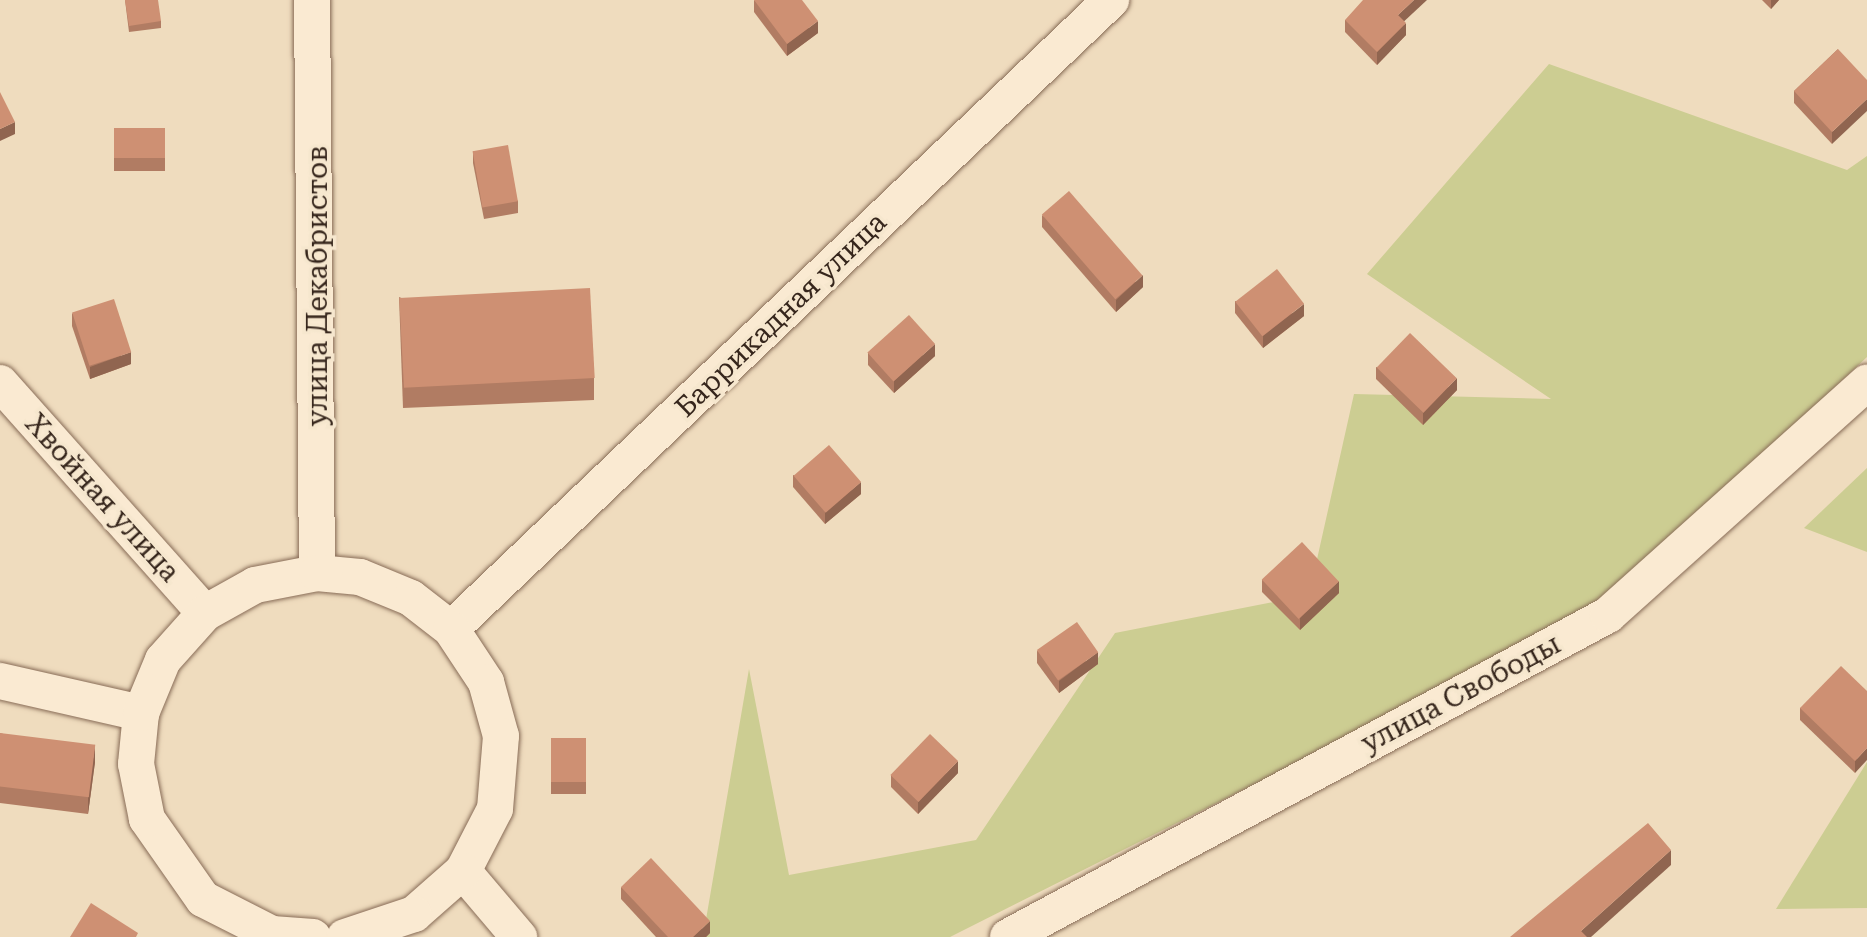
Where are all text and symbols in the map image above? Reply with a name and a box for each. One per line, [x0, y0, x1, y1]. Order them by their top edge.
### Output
street label: улица Декабристов [301, 146, 335, 426]
street label: Баррикадная улица [669, 206, 893, 424]
street label: Хвойная улица [18, 407, 186, 589]
street label: улица Свободы [1356, 627, 1566, 761]

